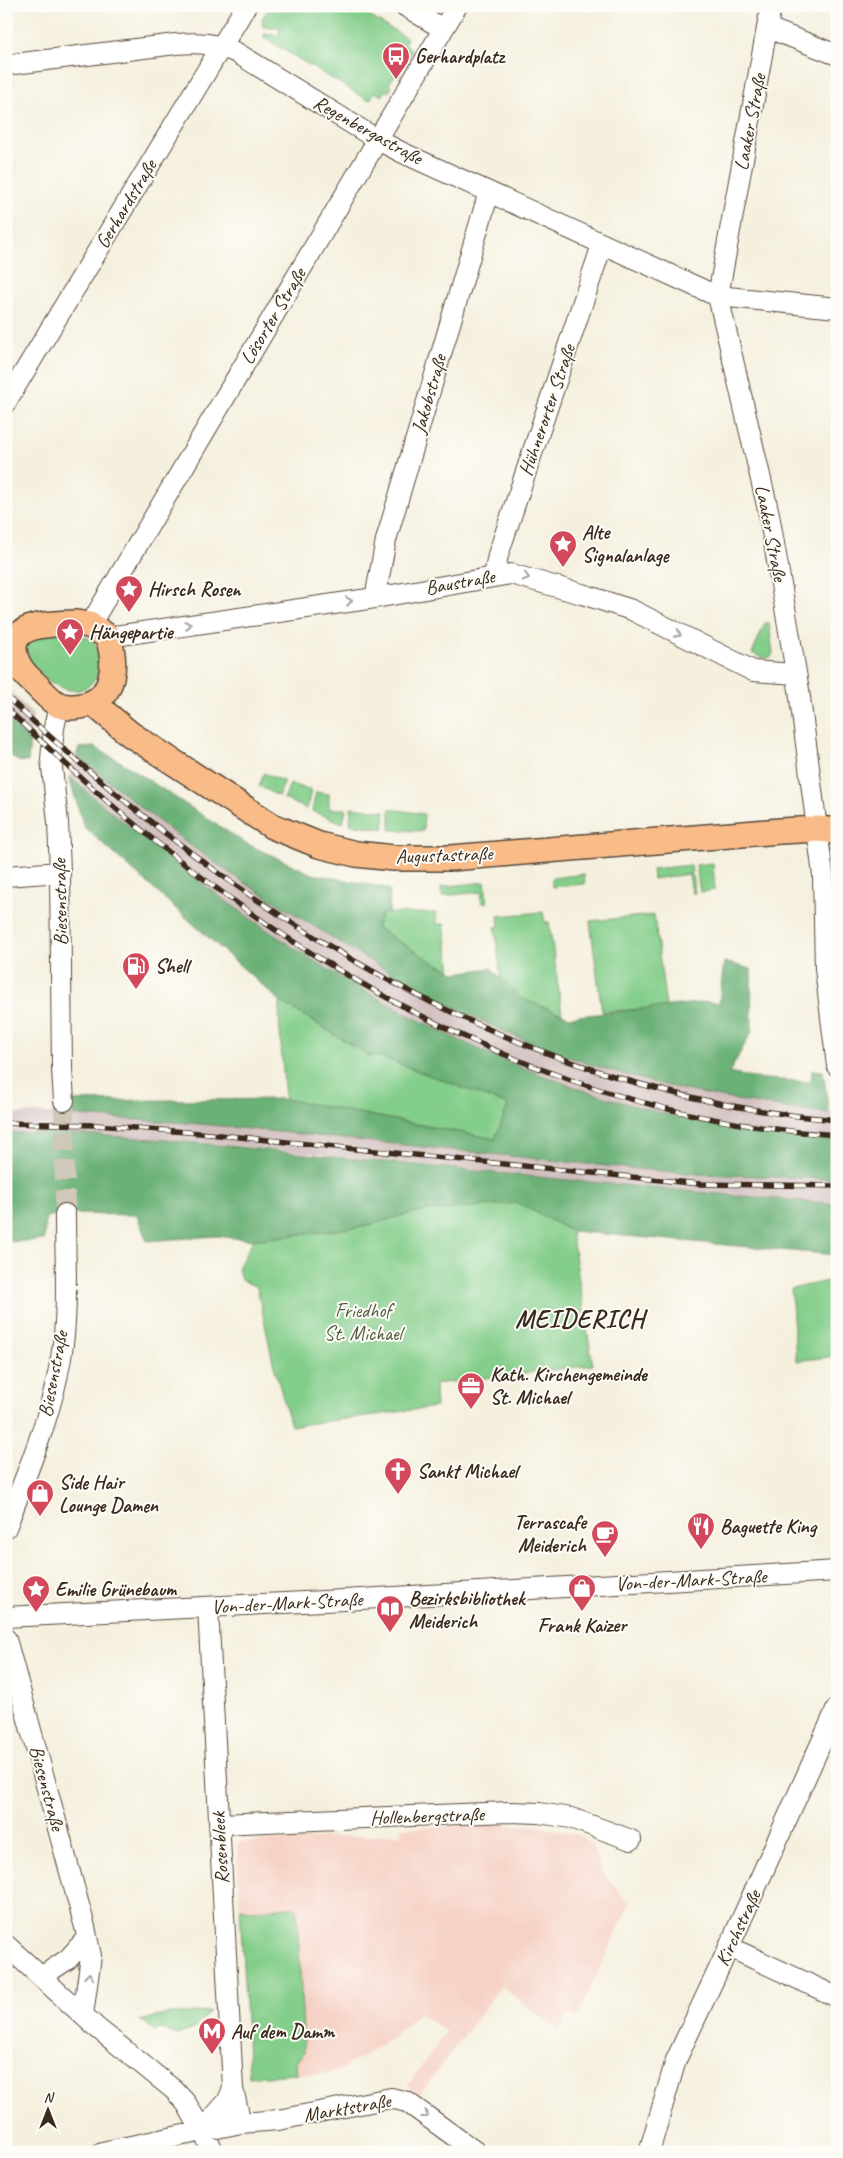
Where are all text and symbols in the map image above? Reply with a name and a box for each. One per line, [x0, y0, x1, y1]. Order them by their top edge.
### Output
bus stop icon: Gerhardplatz [381, 41, 411, 80]
place label: Gerhardplatz [415, 44, 507, 69]
street label: Laaker Straße [728, 70, 772, 172]
street label: Regenbergastraße [309, 90, 428, 171]
street label: Gerhardstraße [90, 154, 163, 253]
street label: Lösorter Straße [234, 262, 312, 369]
street label: Hühnerorter Straße [513, 340, 582, 479]
street label: Jakobstraße [406, 350, 453, 437]
street label: Laaker Straße [749, 483, 793, 585]
place label: Alte Signalanlage [582, 520, 670, 568]
place icon: Alte Signalanlage [548, 529, 578, 568]
street label: Baustraße [423, 563, 498, 600]
one-way arrow [522, 572, 530, 582]
place icon: Hirsch Rosen [114, 574, 144, 613]
place label: Hirsch Rosen [148, 577, 242, 602]
one-way arrow [345, 597, 353, 607]
place icon: Hängepartie [55, 617, 85, 656]
place label: Hängepartie [89, 620, 175, 645]
one-way arrow [184, 620, 192, 630]
one-way arrow [673, 627, 682, 638]
street label: Augustastraße [395, 841, 495, 869]
street label: Biesenstraße [47, 857, 73, 946]
fuel station icon: Shell [121, 951, 151, 990]
place label: Shell [155, 954, 192, 979]
park label: Friedhof St. Michael [324, 1298, 406, 1346]
district label: MEIDERICH [515, 1303, 648, 1335]
street label: Biesenstraße [32, 1327, 74, 1419]
place label: Kath. Kirchengemeinde St. Michael [490, 1362, 648, 1410]
office icon: Kath. Kirchengemeinde St. Michael [456, 1371, 486, 1410]
church icon: Sankt Michael [383, 1456, 413, 1495]
place label: Sankt Michael [417, 1459, 521, 1484]
place label: Side Hair Lounge Damen [59, 1470, 159, 1518]
shop icon: Side Hair Lounge Damen [25, 1478, 55, 1517]
place label: Terrascafe Meiderich [514, 1510, 588, 1558]
restaurant icon: Baguette King [686, 1511, 716, 1550]
place label: Baguette King [720, 1514, 818, 1539]
cafe icon: Terrascafe Meiderich [590, 1519, 620, 1558]
street label: Von-der-Mark-Straße [615, 1563, 769, 1596]
shop icon: Frank Kaizer [567, 1573, 597, 1612]
place icon: Emilie Grünebaum [21, 1574, 51, 1613]
place label: Emilie Grünebaum [55, 1577, 178, 1602]
street label: Von-der-Mark-Straße [211, 1586, 365, 1619]
place label: Bezirksbibliothek Meiderich [409, 1586, 527, 1634]
library icon: Bezirksbibliothek Meiderich [375, 1594, 405, 1633]
place label: Frank Kaizer [538, 1613, 629, 1638]
street label: Biesenstraße [24, 1743, 71, 1835]
street label: Hollenbergstraße [370, 1801, 486, 1830]
street label: Rosenbleek [206, 1810, 234, 1885]
street label: Kirchstraße [710, 1885, 767, 1970]
one-way arrow [83, 1972, 94, 1980]
metro station icon: Auf dem Damm [197, 2016, 227, 2055]
place label: Auf dem Damm [231, 2019, 336, 2044]
north arrow [22, 2086, 72, 2136]
street label: Marktstraße [301, 2088, 394, 2128]
text: N [44, 2089, 55, 2106]
one-way arrow [419, 2109, 429, 2118]

